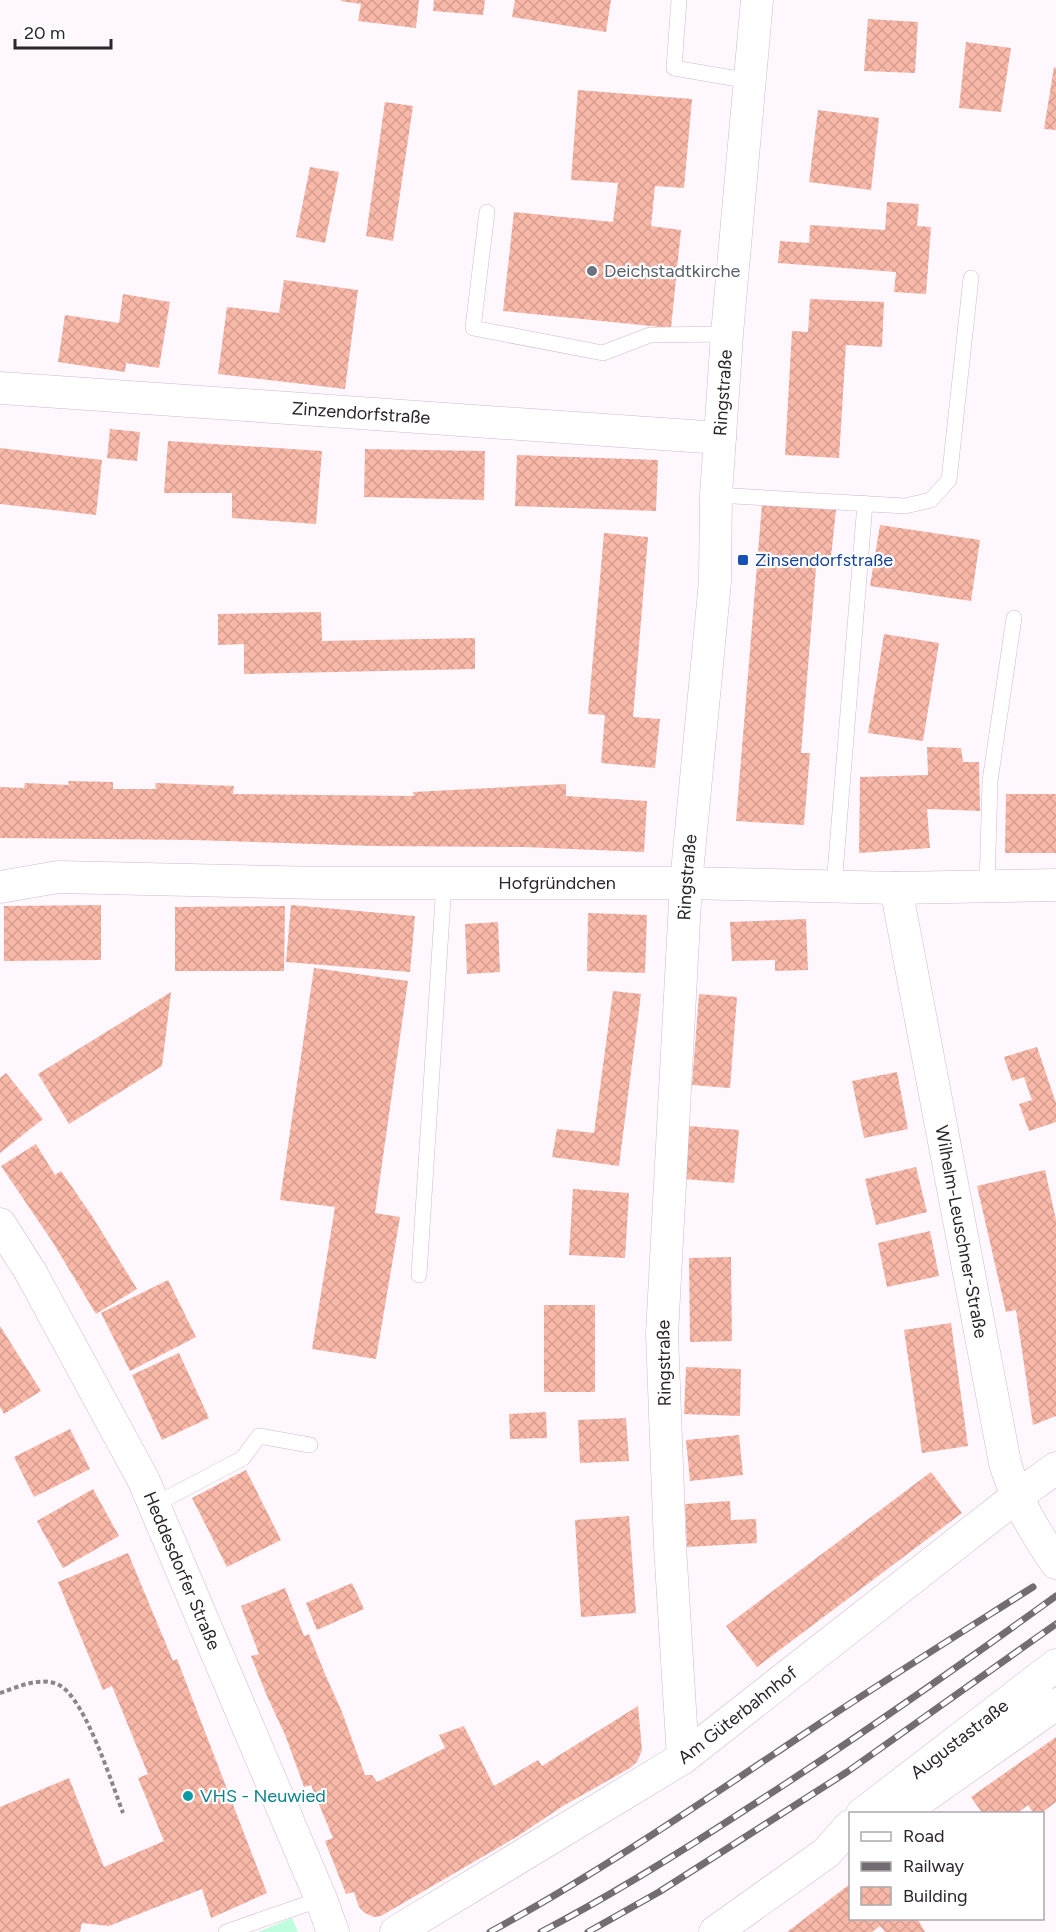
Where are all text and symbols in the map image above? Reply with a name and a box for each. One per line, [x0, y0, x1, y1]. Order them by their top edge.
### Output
scale bar [15, 12, 111, 50]
text: 20 m [24, 22, 65, 44]
place label: Deichstadtkirche [604, 260, 741, 282]
marker: Deichstadtkirche [585, 264, 599, 278]
street label: Ringstraße [709, 349, 737, 437]
street label: Zinzendorfstraße [291, 397, 431, 429]
place label: Zinsendorfstraße [755, 549, 893, 571]
marker: Zinsendorfstraße [736, 553, 750, 567]
street label: Ringstraße [673, 833, 702, 921]
street label: Hofgründchen [498, 872, 616, 894]
street label: Wilhelm-Leuschner-Straße [930, 1124, 992, 1340]
street label: Ringstraße [652, 1319, 676, 1406]
street label: Heddesdorfer Straße [139, 1488, 225, 1653]
street label: Am Güterbahnhof [674, 1661, 802, 1769]
street label: Augustastraße [906, 1694, 1013, 1784]
place label: VHS - Neuwied [200, 1785, 326, 1807]
marker: VHS - Neuwied [181, 1789, 195, 1803]
legend [849, 1812, 1044, 1920]
text: Road [903, 1825, 944, 1847]
text: Railway [903, 1855, 965, 1877]
text: Building [903, 1885, 968, 1907]

